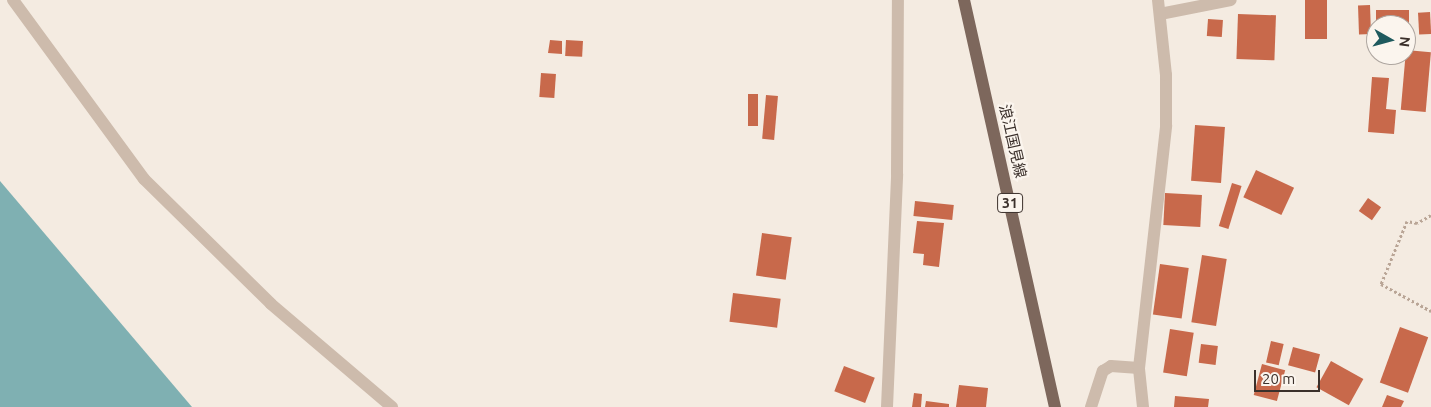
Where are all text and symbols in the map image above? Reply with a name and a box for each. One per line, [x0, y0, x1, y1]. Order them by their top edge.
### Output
north arrow [1366, 15, 1416, 65]
text: N [1396, 36, 1413, 48]
street label: 浪江国見線 [996, 102, 1030, 180]
road number: 31 [996, 192, 1024, 214]
scale bar [1256, 360, 1322, 392]
text: 20 m [1262, 370, 1295, 387]

